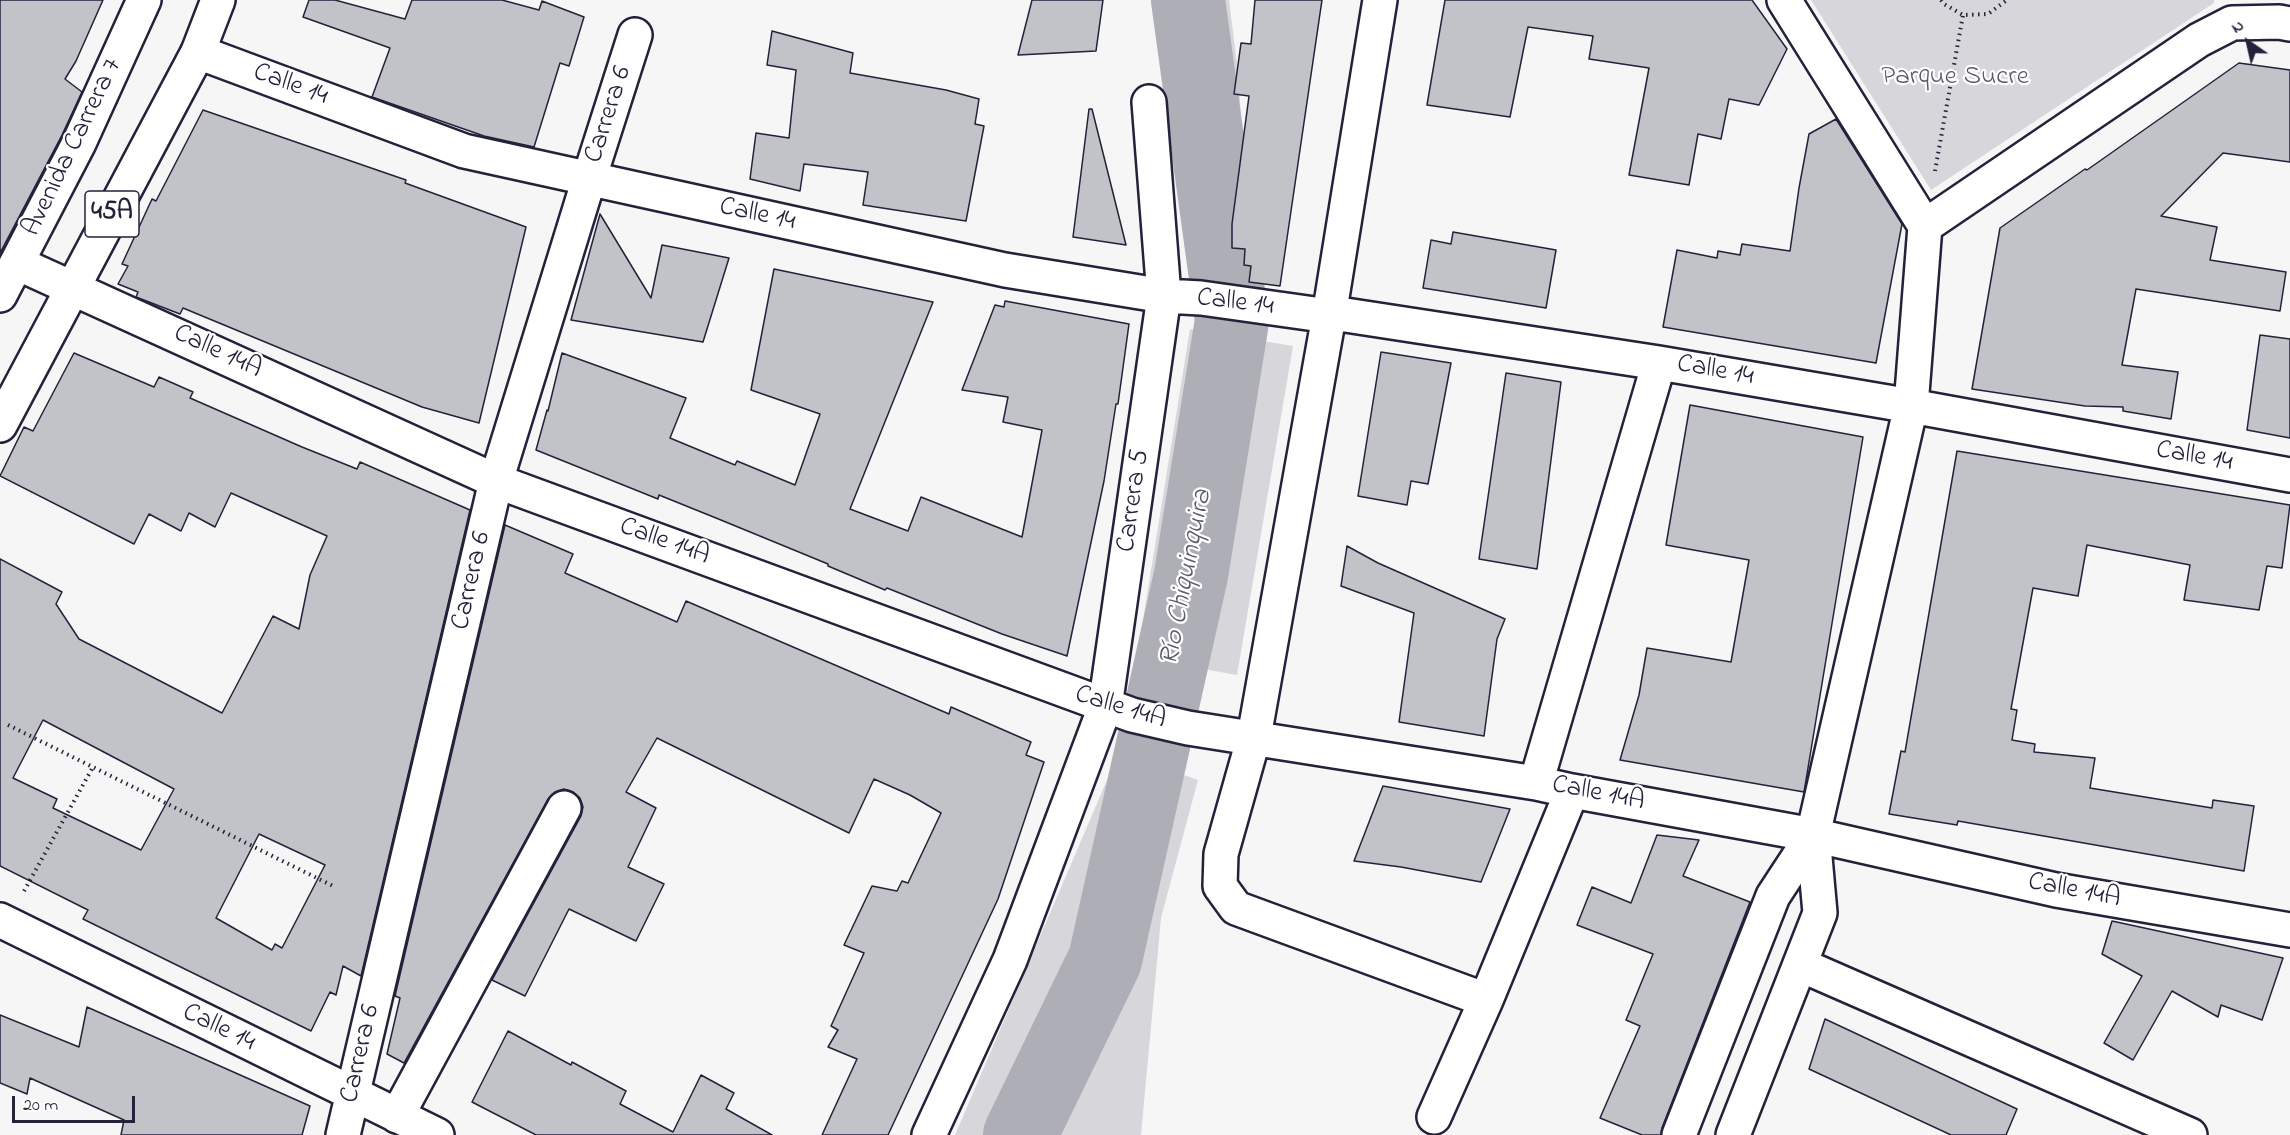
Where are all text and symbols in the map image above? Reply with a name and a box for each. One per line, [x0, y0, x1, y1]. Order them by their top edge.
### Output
north arrow [2218, 12, 2278, 72]
text: N [2227, 14, 2249, 40]
street label: Avenida Carrera 7 [17, 54, 131, 242]
street label: Calle 14 [248, 58, 332, 114]
street label: Carrera 6 [579, 63, 641, 167]
park label: Parque Sucre [1881, 63, 2029, 95]
road number: 45A [85, 191, 139, 237]
street label: Calle 14 [716, 192, 798, 240]
street label: Calle 14 [1195, 283, 1275, 325]
street label: Calle 14A [168, 319, 266, 387]
street label: Calle 14 [1674, 349, 1756, 395]
street label: Calle 14 [2153, 435, 2235, 481]
street label: Carrera 5 [1112, 448, 1158, 554]
water label: Río Chiquinquira [1154, 487, 1222, 669]
street label: Calle 14A [614, 512, 714, 574]
street label: Carrera 6 [446, 529, 500, 633]
street label: Calle 14A [1070, 680, 1170, 738]
street label: Calle 14A [1549, 770, 1647, 820]
street label: Calle 14A [2025, 867, 2123, 917]
street label: Calle 14 [176, 998, 260, 1060]
street label: Carrera 6 [335, 1002, 389, 1106]
scale bar [15, 1084, 138, 1122]
text: 20 m [23, 1093, 58, 1119]

